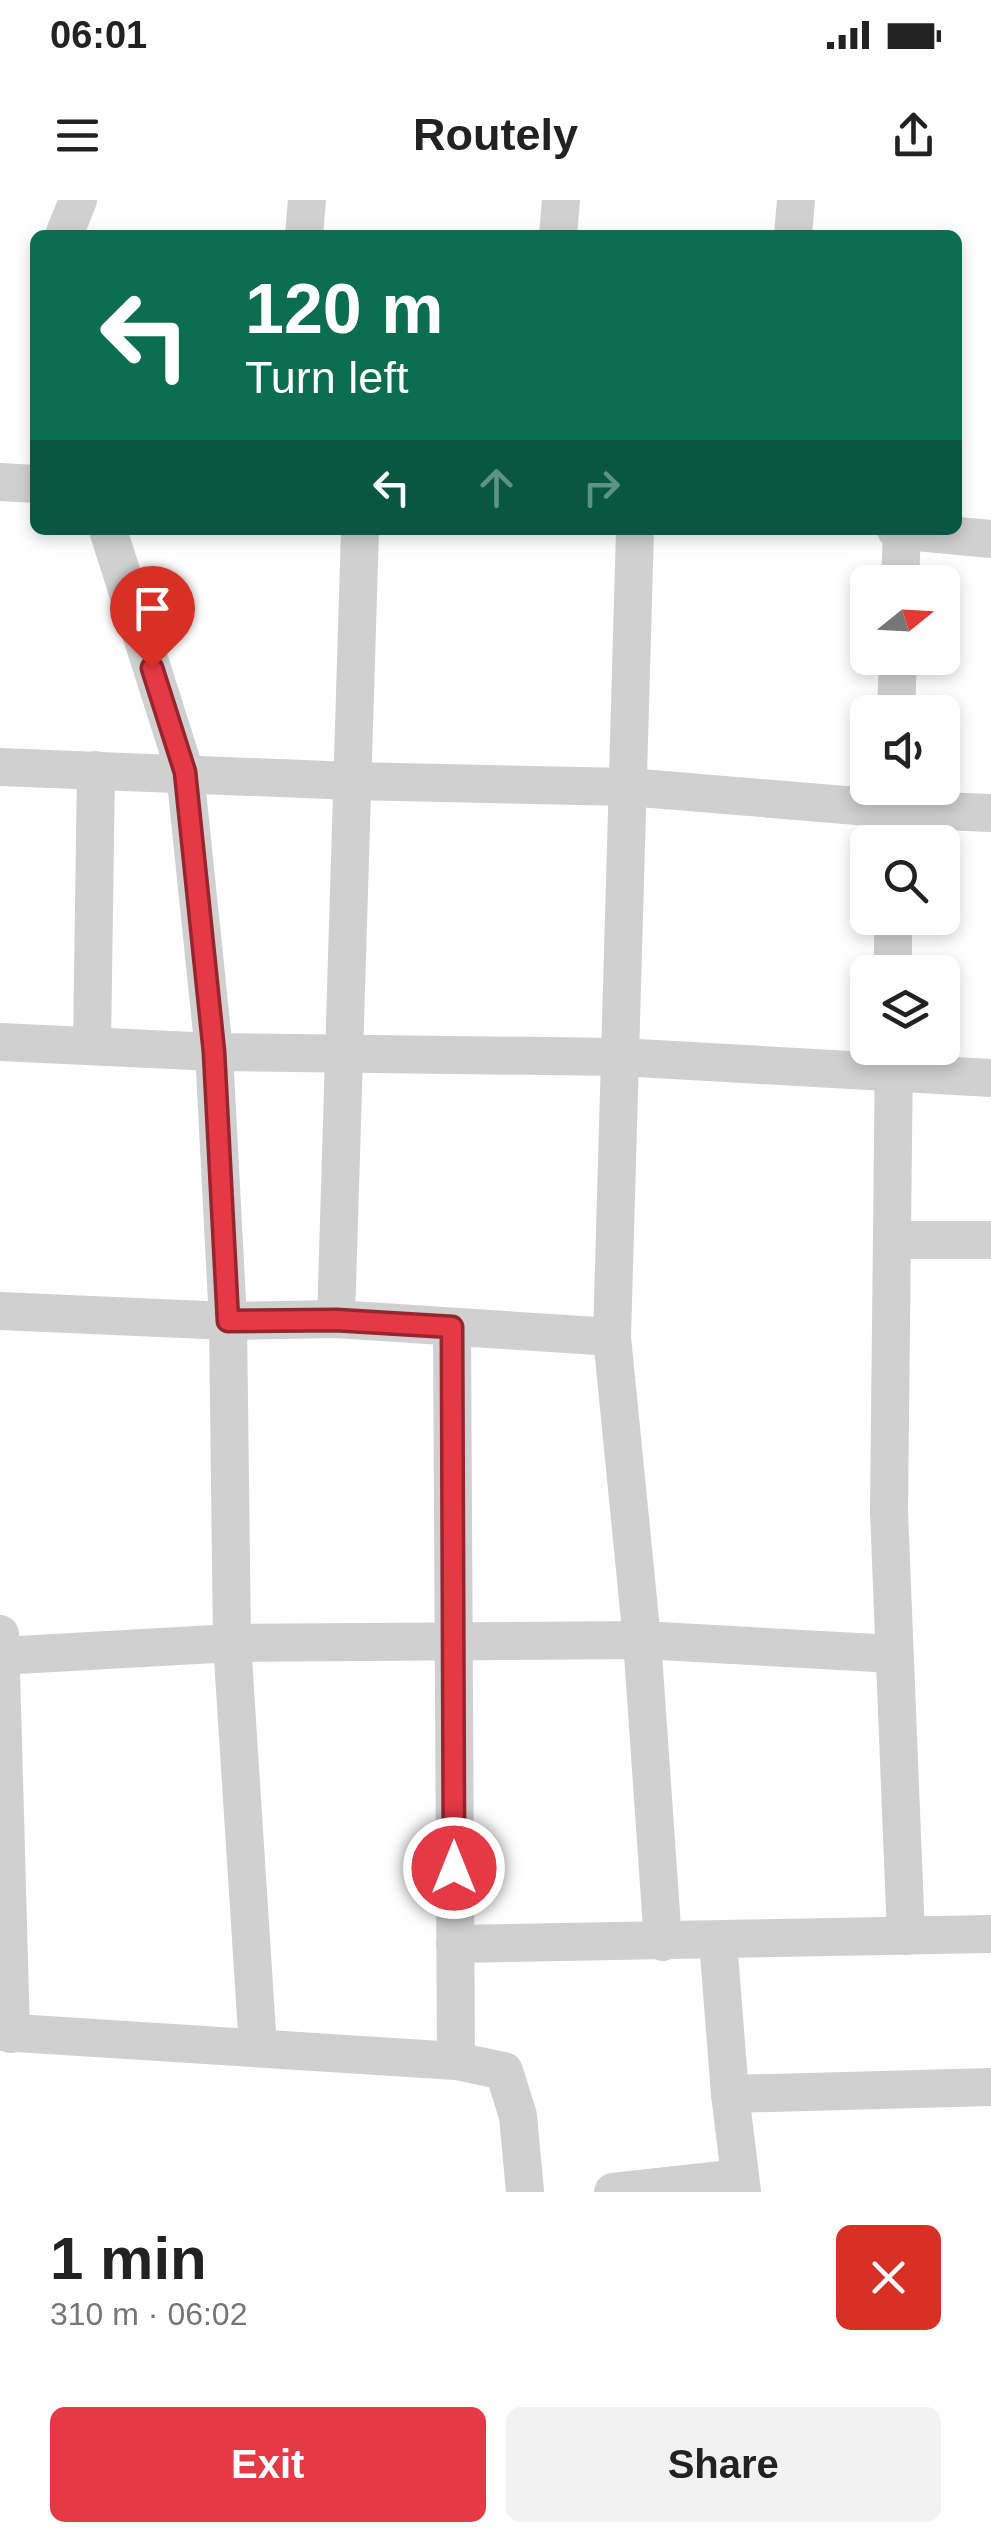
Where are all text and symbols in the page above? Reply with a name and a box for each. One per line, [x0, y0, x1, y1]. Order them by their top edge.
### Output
text: 06:01 [50, 14, 147, 56]
icon: menu [50, 108, 105, 163]
icon: share [886, 108, 941, 163]
text: Routely [413, 109, 578, 160]
icon: left [80, 270, 210, 400]
text: 120 m [245, 270, 443, 348]
text: Turn left [245, 352, 408, 403]
icon: left [364, 460, 419, 515]
icon: ahead [469, 460, 524, 515]
icon: right [574, 460, 629, 515]
north arrow [850, 565, 960, 675]
map controls [850, 565, 960, 1065]
pin [110, 566, 195, 669]
icon: arrive [125, 581, 180, 636]
button: sound [850, 695, 960, 805]
button: search [850, 825, 960, 935]
button: layers [850, 955, 960, 1065]
position arrow [402, 1816, 506, 1920]
text: 1 min [50, 2225, 207, 2292]
button: close [836, 2225, 941, 2330]
text: 310 m · 06:02 [50, 2296, 247, 2332]
button: Exit [50, 2407, 486, 2522]
button: Share [506, 2407, 941, 2522]

